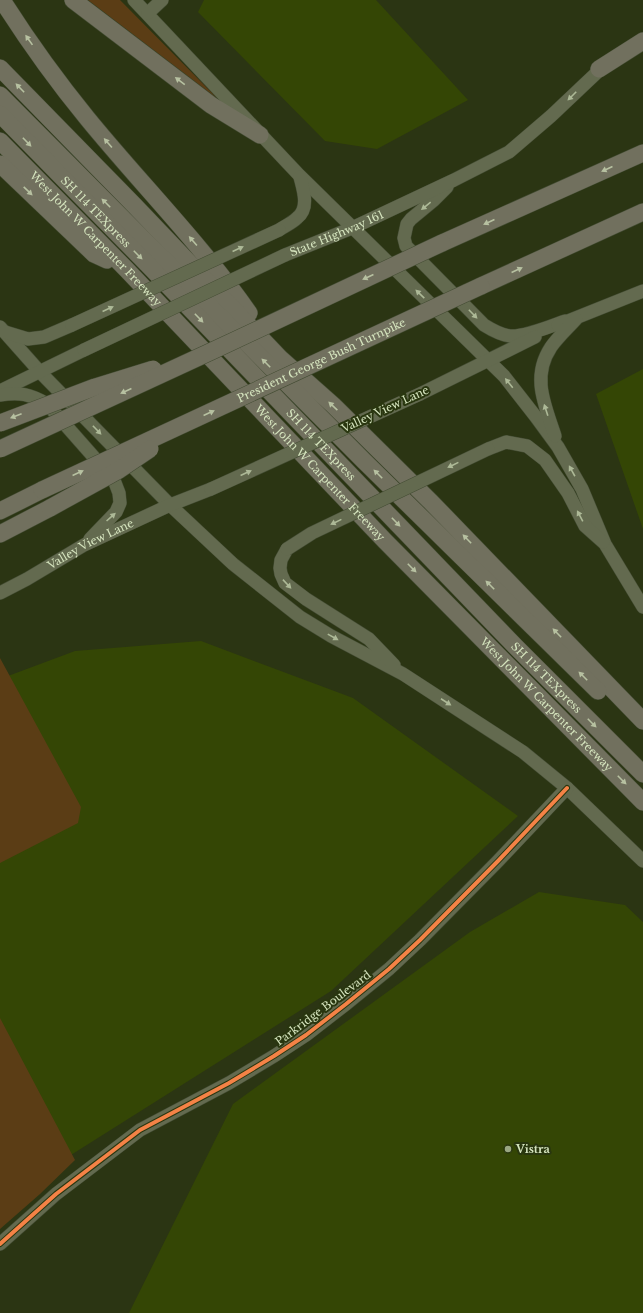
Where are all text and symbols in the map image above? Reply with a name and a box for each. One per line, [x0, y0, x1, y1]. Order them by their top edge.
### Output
one-way arrow [25, 35, 33, 46]
one-way arrow [175, 78, 185, 86]
one-way arrow [15, 83, 25, 93]
one-way arrow [567, 91, 577, 101]
one-way arrow [22, 137, 32, 147]
one-way arrow [104, 137, 113, 148]
one-way arrow [601, 166, 613, 172]
street label: West John W Carpenter Freeway [26, 168, 165, 309]
street label: SH 114 TEXpress [58, 173, 134, 250]
one-way arrow [23, 186, 33, 196]
one-way arrow [101, 198, 111, 207]
one-way arrow [420, 202, 431, 211]
street label: State Highway 161 [288, 207, 386, 259]
one-way arrow [482, 219, 494, 225]
one-way arrow [189, 236, 198, 247]
one-way arrow [233, 245, 245, 251]
one-way arrow [133, 250, 143, 260]
one-way arrow [511, 267, 522, 273]
one-way arrow [363, 274, 374, 280]
one-way arrow [415, 289, 425, 299]
one-way arrow [102, 305, 114, 311]
one-way arrow [468, 309, 478, 319]
one-way arrow [194, 313, 204, 323]
street label: President George Bush Turnpike [235, 315, 408, 405]
one-way arrow [261, 358, 271, 367]
one-way arrow [505, 378, 513, 389]
street label: Valley View Lane [338, 383, 431, 436]
one-way arrow [121, 388, 132, 394]
street label: West John W Carpenter Freeway [251, 401, 388, 544]
one-way arrow [328, 401, 338, 410]
one-way arrow [543, 404, 549, 416]
street label: SH 114 TEXpress [283, 406, 359, 484]
one-way arrow [203, 410, 214, 416]
one-way arrow [10, 414, 22, 420]
one-way arrow [92, 425, 101, 435]
one-way arrow [447, 462, 459, 469]
one-way arrow [568, 465, 575, 477]
one-way arrow [373, 469, 383, 479]
one-way arrow [72, 470, 83, 476]
one-way arrow [241, 470, 252, 476]
one-way arrow [576, 510, 583, 521]
one-way arrow [106, 512, 117, 521]
street label: Valley View Lane [44, 516, 136, 573]
one-way arrow [391, 517, 401, 527]
one-way arrow [330, 519, 341, 525]
one-way arrow [462, 534, 472, 544]
one-way arrow [407, 563, 417, 573]
one-way arrow [283, 579, 292, 589]
one-way arrow [485, 580, 495, 590]
one-way arrow [553, 628, 562, 638]
one-way arrow [327, 634, 339, 641]
street label: West John W Carpenter Freeway [477, 634, 616, 774]
street label: SH 114 TEXpress [508, 639, 585, 716]
one-way arrow [578, 671, 588, 681]
one-way arrow [441, 698, 451, 706]
one-way arrow [587, 718, 597, 728]
one-way arrow [617, 775, 627, 785]
street label: Parkridge Boulevard [272, 967, 374, 1048]
place label: Vistra [515, 1142, 550, 1156]
marker: Vistra [503, 1144, 513, 1154]

